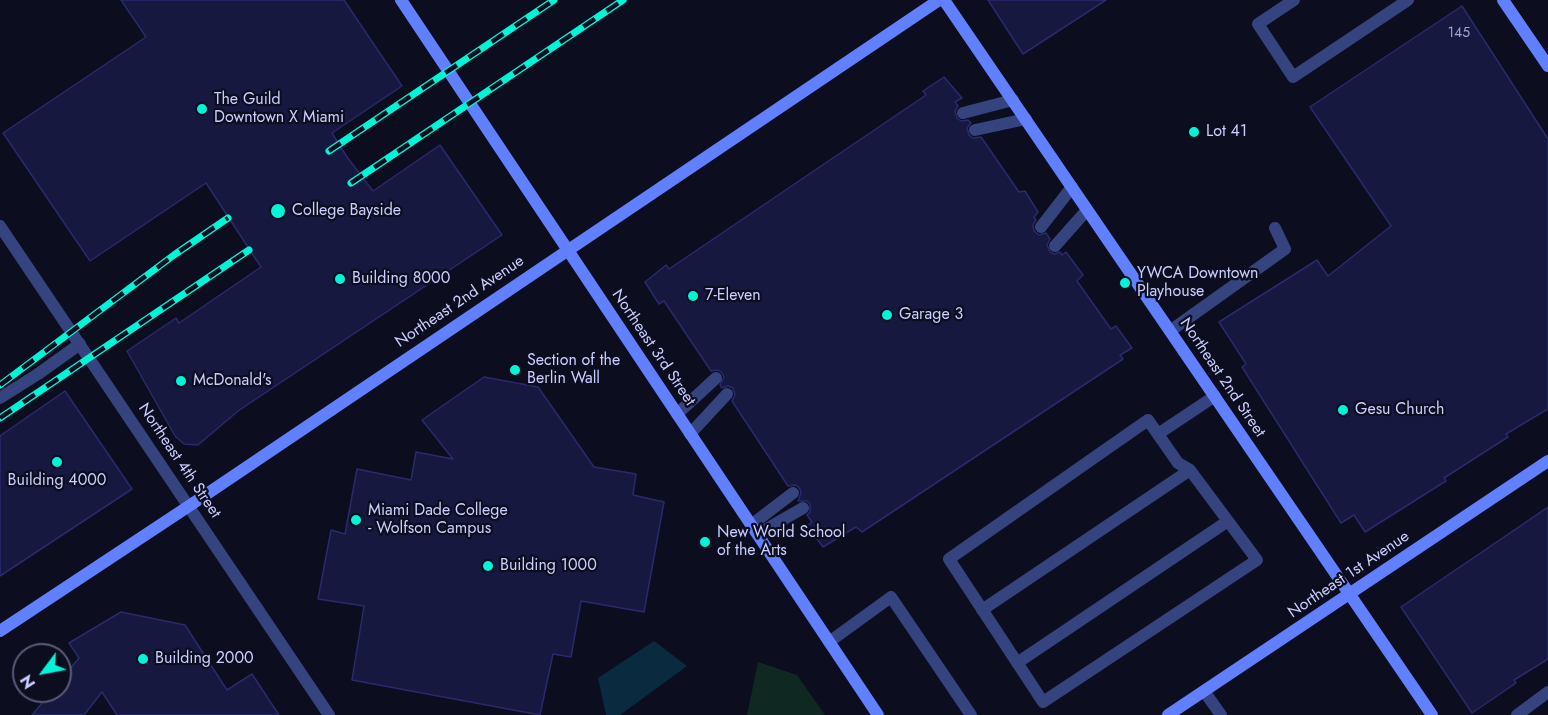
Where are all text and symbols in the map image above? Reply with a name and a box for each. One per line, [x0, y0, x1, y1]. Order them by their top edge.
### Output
house number: 145 [1448, 26, 1470, 42]
place label: The Guild Downtown X Miami [214, 90, 344, 128]
marker: The Guild Downtown X Miami [195, 102, 209, 116]
place label: Lot 41 [1206, 122, 1247, 142]
marker: Lot 41 [1187, 125, 1201, 139]
place label: College Bayside [292, 201, 401, 221]
marker: College Bayside [269, 202, 287, 220]
street label: Northeast 2nd Avenue [392, 252, 528, 352]
place label: YWCA Downtown Playhouse [1137, 264, 1258, 302]
place label: Building 8000 [352, 269, 450, 289]
marker: Building 8000 [333, 272, 347, 286]
marker: YWCA Downtown Playhouse [1118, 276, 1132, 290]
street label: Northeast 3rd Street [607, 286, 699, 410]
place label: 7-Eleven [705, 286, 761, 306]
marker: 7-Eleven [686, 289, 700, 303]
place label: Garage 3 [899, 305, 963, 325]
marker: Garage 3 [880, 308, 894, 322]
street label: Northeast 2nd Street [1175, 315, 1269, 441]
place label: Section of the Berlin Wall [527, 351, 620, 389]
marker: Section of the Berlin Wall [508, 363, 522, 377]
place label: McDonald's [193, 371, 272, 391]
marker: McDonald's [174, 374, 188, 388]
street label: Northeast 4th Street [133, 400, 225, 522]
place label: Gesu Church [1355, 400, 1444, 420]
marker: Gesu Church [1336, 403, 1350, 417]
marker: Building 4000 [50, 455, 64, 469]
place label: Building 4000 [8, 471, 106, 491]
place label: Miami Dade College - Wolfson Campus [368, 501, 508, 539]
marker: Miami Dade College - Wolfson Campus [349, 513, 363, 527]
place label: New World School of the Arts [717, 523, 845, 561]
street label: Northeast 1st Avenue [1285, 527, 1413, 623]
marker: New World School of the Arts [698, 535, 712, 549]
place label: Building 1000 [500, 556, 597, 576]
marker: Building 1000 [481, 559, 495, 573]
north arrow [12, 643, 72, 703]
place label: Building 2000 [155, 649, 254, 669]
marker: Building 2000 [136, 652, 150, 666]
text: N [15, 670, 41, 693]

